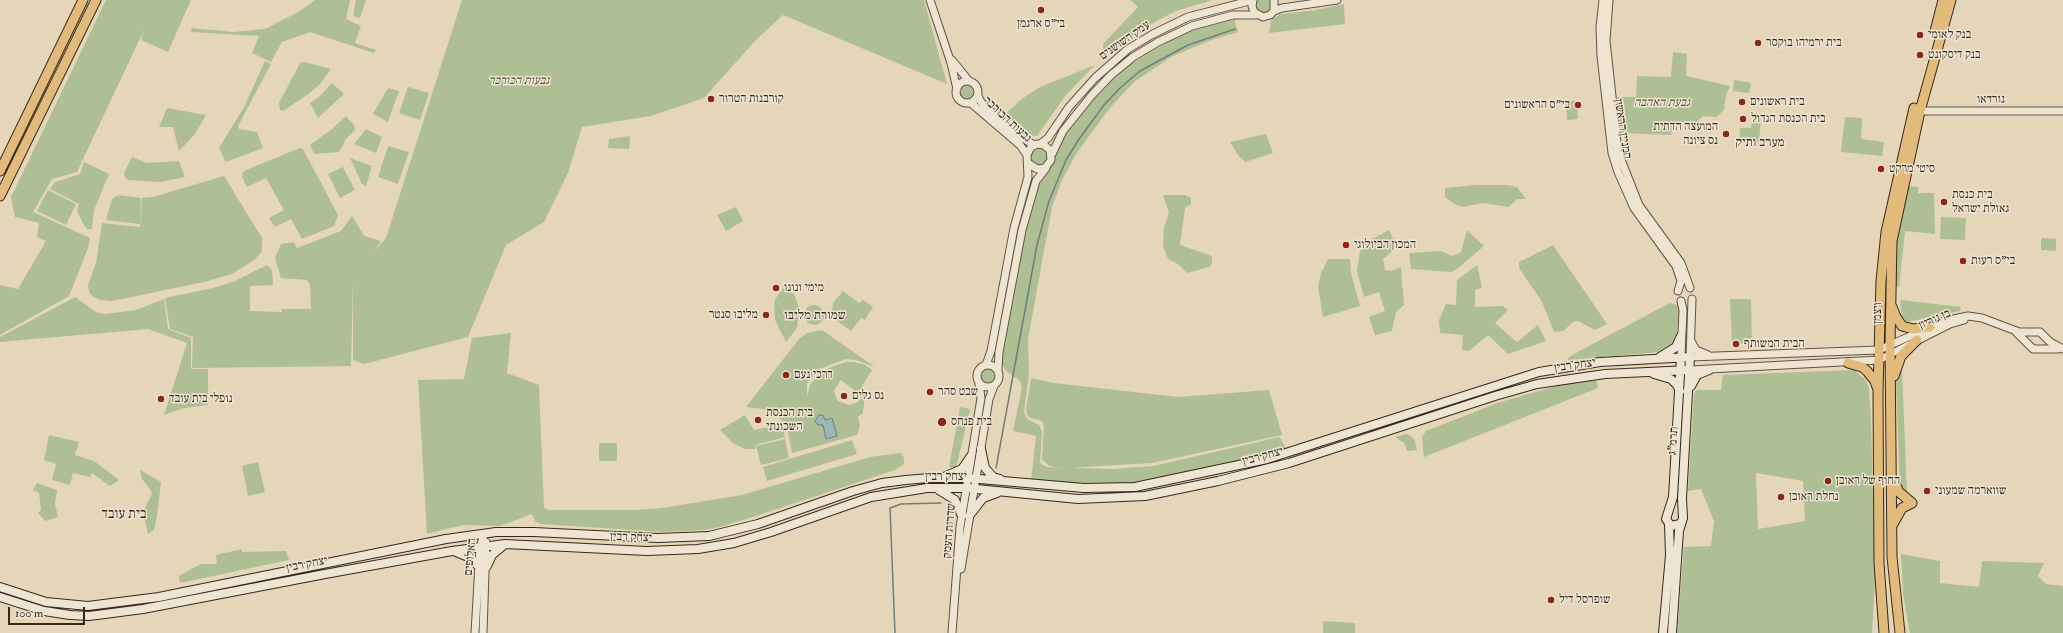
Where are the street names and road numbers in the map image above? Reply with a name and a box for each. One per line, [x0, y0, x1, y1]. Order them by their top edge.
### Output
street label: עמק השושנים [1097, 18, 1153, 64]
street label: נורדאו [1977, 93, 2005, 107]
street label: גבעות הכורכר [980, 94, 1034, 146]
street label: המניין הראשון [1610, 98, 1634, 160]
street label: ויצמן [1871, 302, 1885, 324]
street label: בן גוריון [1917, 307, 1953, 333]
street label: יצחק רבין [1553, 356, 1597, 376]
street label: תרמ"ג [1666, 426, 1682, 456]
street label: יצחק רבין [1241, 445, 1285, 469]
street label: יצחק רבין [925, 470, 967, 484]
street label: שדרות העמק [940, 503, 960, 559]
street label: יצחק רבין [610, 530, 652, 546]
street label: האלופים [462, 538, 480, 576]
street label: יצחק רבין [285, 554, 329, 576]

